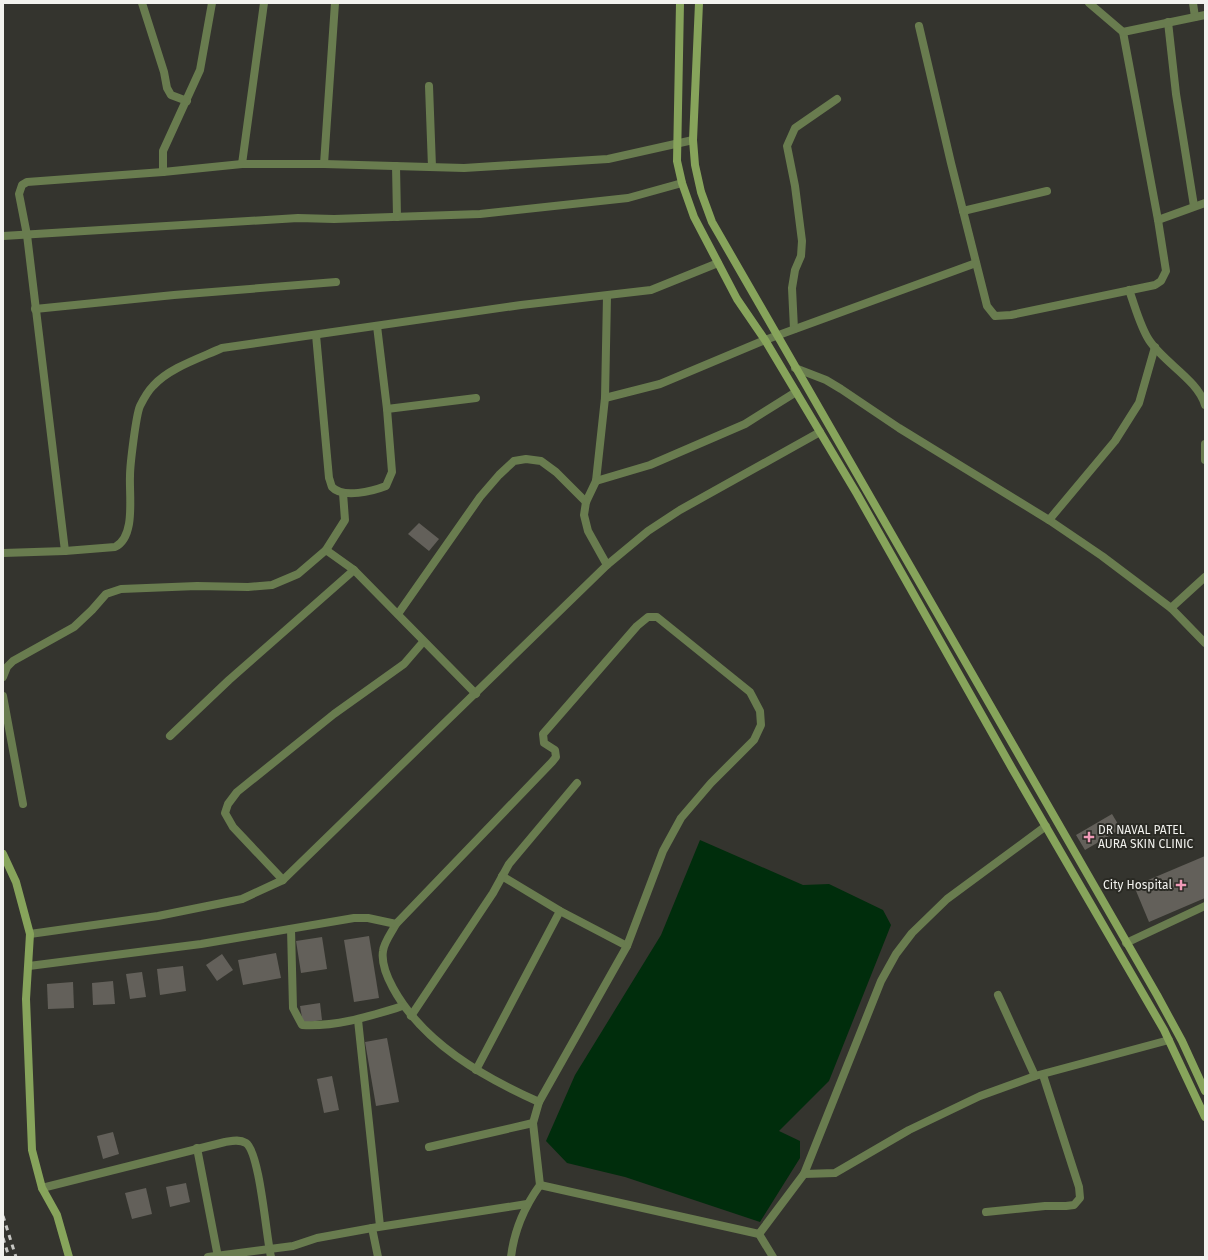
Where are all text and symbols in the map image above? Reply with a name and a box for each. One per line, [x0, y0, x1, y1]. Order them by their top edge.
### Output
place label: DR NAVAL PATEL AURA SKIN CLINIC [1098, 823, 1194, 851]
marker: DR NAVAL PATEL AURA SKIN CLINIC [1083, 831, 1095, 843]
place label: City Hospital [1103, 878, 1172, 892]
marker: City Hospital [1175, 879, 1187, 891]

